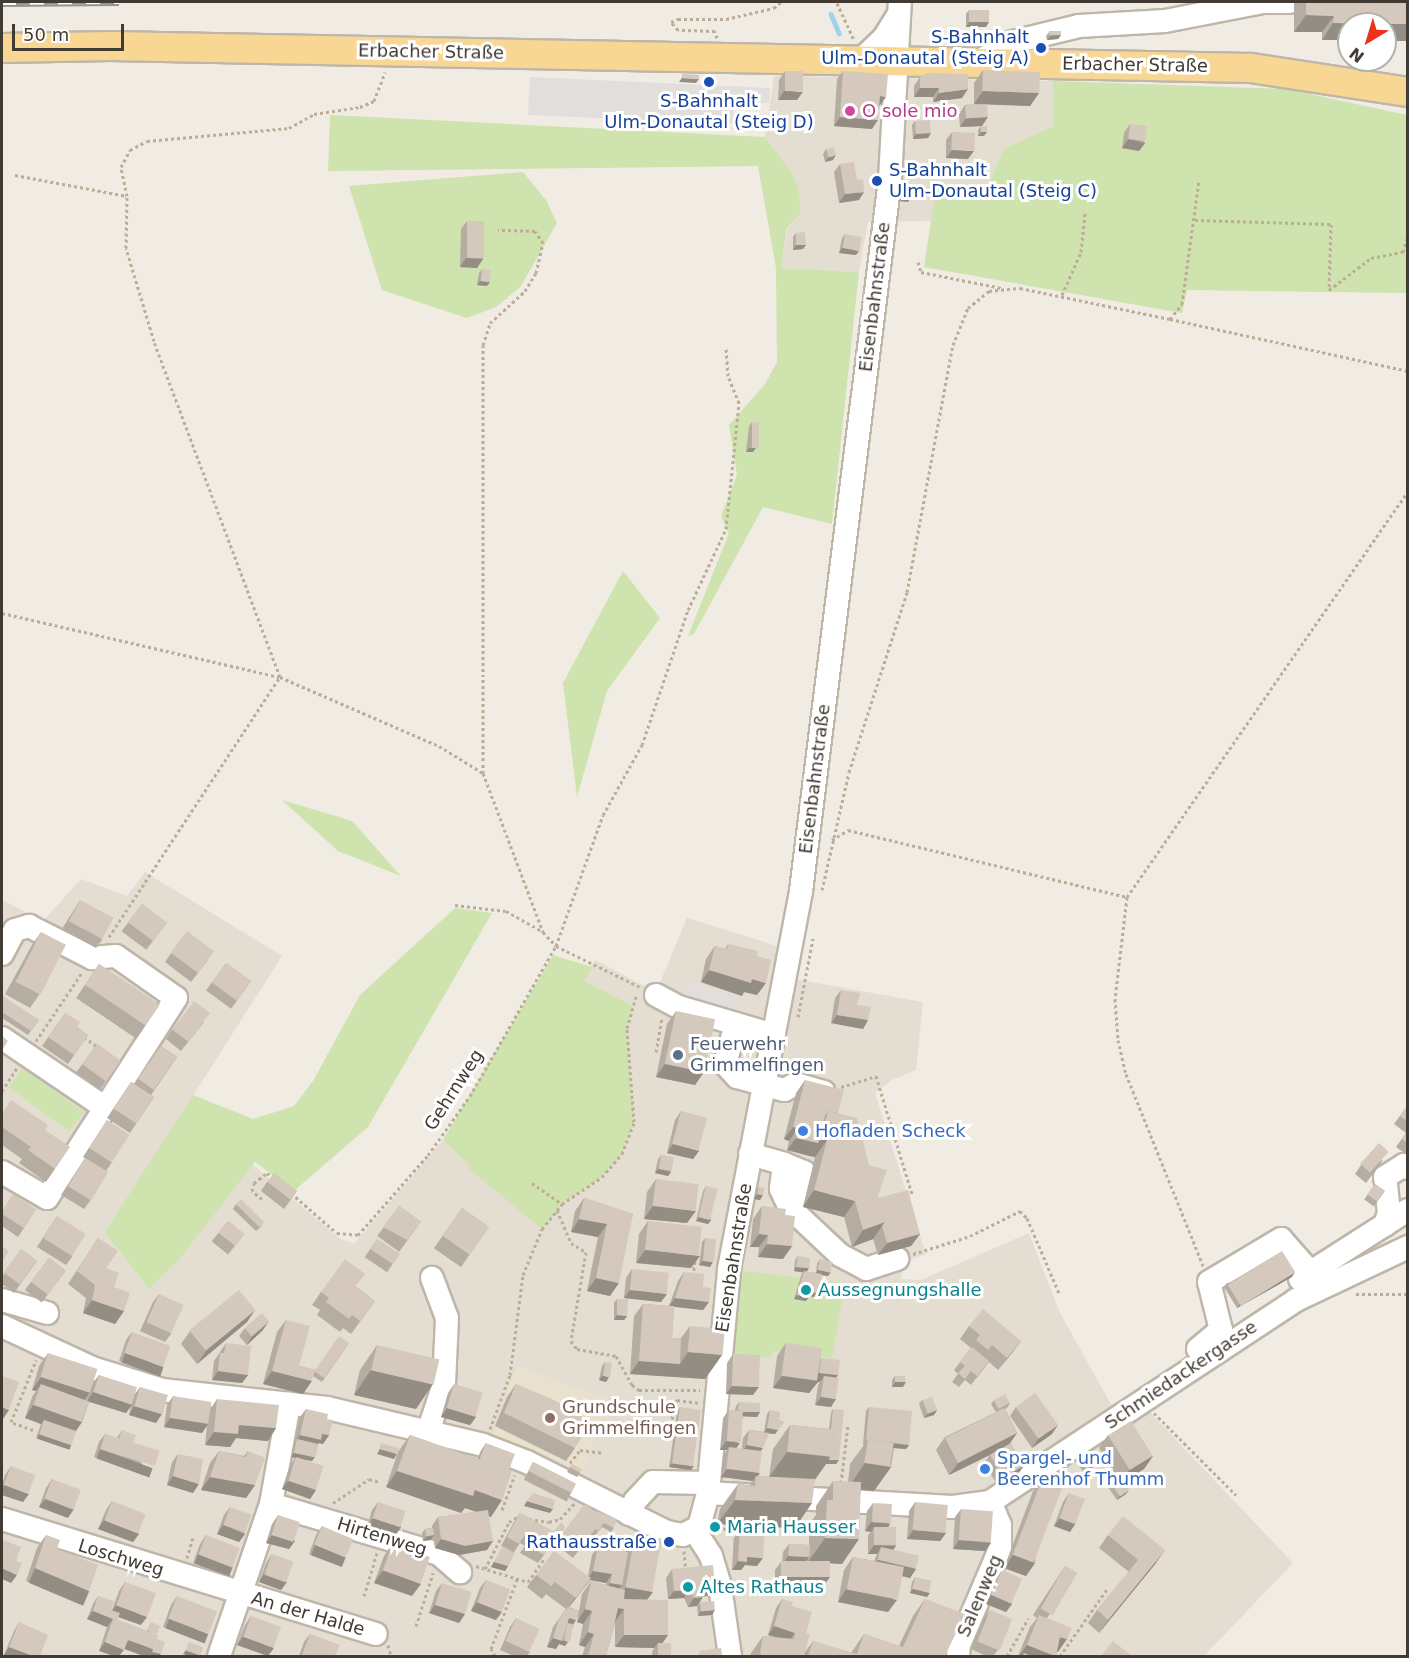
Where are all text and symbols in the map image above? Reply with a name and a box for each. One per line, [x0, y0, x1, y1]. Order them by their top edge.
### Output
scale bar [15, 12, 128, 50]
north arrow [1337, 12, 1397, 72]
text: 50 m [23, 24, 69, 45]
place label: S-Bahnhalt Ulm-Donautal (Steig A) [821, 27, 1029, 70]
street label: Erbacher Straße [358, 40, 504, 64]
marker: S-Bahnhalt Ulm-Donautal (Steig A) [1034, 41, 1048, 55]
text: N [1346, 43, 1368, 67]
street label: Erbacher Straße [1062, 53, 1208, 77]
marker: S-Bahnhalt Ulm-Donautal (Steig D) [702, 75, 716, 89]
place label: S-Bahnhalt Ulm-Donautal (Steig D) [604, 91, 814, 134]
place label: O sole mio [862, 100, 958, 122]
marker: O sole mio [843, 104, 857, 118]
place label: S-Bahnhalt Ulm-Donautal (Steig C) [889, 160, 1097, 202]
marker: S-Bahnhalt Ulm-Donautal (Steig C) [870, 174, 884, 188]
street label: Eisenbahnstraße [855, 221, 895, 373]
street label: Eisenbahnstraße [795, 703, 835, 855]
place label: Feuerwehr Grimmelfingen [690, 1034, 824, 1076]
street label: Gehrnweg [420, 1045, 488, 1135]
marker: Feuerwehr Grimmelfingen [671, 1048, 685, 1062]
place label: Hofladen Scheck [815, 1120, 966, 1142]
marker: Hofladen Scheck [796, 1124, 810, 1138]
street label: Eisenbahnstraße [712, 1182, 756, 1334]
place label: Aussegnungshalle [818, 1279, 982, 1301]
marker: Aussegnungshalle [799, 1283, 813, 1297]
street label: Schmiedackergasse [1101, 1316, 1261, 1434]
place label: Grundschule Grimmelfingen [562, 1397, 696, 1440]
marker: Grundschule Grimmelfingen [543, 1411, 557, 1425]
place label: Spargel- und Beerenhof Thumm [997, 1448, 1164, 1490]
marker: Spargel- und Beerenhof Thumm [978, 1462, 992, 1476]
street label: Hirtenweg [335, 1513, 429, 1561]
place label: Maria Hausser [727, 1516, 856, 1538]
marker: Maria Hausser [708, 1520, 722, 1534]
place label: Rathausstraße [526, 1531, 657, 1553]
street label: Loschweg [75, 1535, 167, 1581]
marker: Rathausstraße [662, 1535, 676, 1549]
street label: Salenweg [953, 1552, 1007, 1640]
place label: Altes Rathaus [700, 1576, 824, 1598]
marker: Altes Rathaus [681, 1580, 695, 1594]
street label: An der Halde [249, 1587, 367, 1641]

